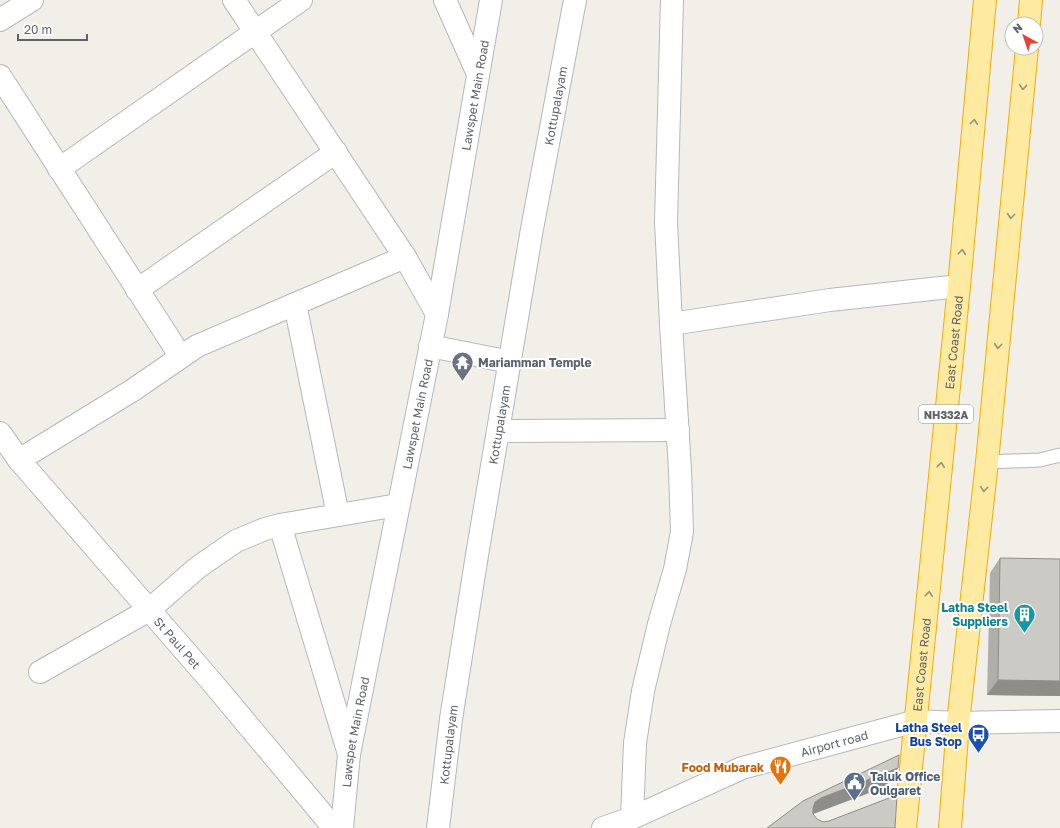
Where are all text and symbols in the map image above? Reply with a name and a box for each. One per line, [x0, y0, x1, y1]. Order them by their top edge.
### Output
scale bar [18, 16, 87, 42]
north arrow [1004, 16, 1044, 56]
text: N [1010, 20, 1025, 36]
text: 20 m [24, 22, 52, 37]
street label: Lawspet Main Road [458, 39, 492, 152]
street label: Kottupalayam [540, 65, 570, 146]
one-way arrow [1019, 84, 1028, 90]
one-way arrow [970, 119, 979, 125]
one-way arrow [1006, 213, 1015, 219]
one-way arrow [958, 249, 967, 255]
street label: East Coast Road [941, 295, 966, 390]
one-way arrow [994, 343, 1003, 349]
temple icon: Mariamman Temple [449, 349, 475, 382]
place label: Mariamman Temple [478, 355, 592, 370]
street label: Lawspet Main Road [399, 358, 435, 470]
street label: Kottupalayam [485, 384, 513, 466]
road number: NH332A [919, 405, 973, 423]
one-way arrow [937, 462, 946, 468]
one-way arrow [980, 486, 989, 492]
one-way arrow [924, 591, 933, 597]
place label: Latha Steel Suppliers [941, 600, 1008, 629]
building icon: Latha Steel Suppliers [1011, 601, 1037, 634]
street label: St Paul Pet [151, 614, 204, 672]
street label: East Coast Road [909, 617, 933, 712]
street label: Lawspet Main Road [338, 675, 372, 788]
street label: Kottupalayam [436, 704, 461, 785]
place label: Latha Steel Bus Stop [895, 720, 963, 749]
bus stop icon: Latha Steel Bus Stop [965, 721, 991, 754]
street label: Airport road [799, 727, 870, 759]
restaurant icon: Food Mubarak [767, 754, 793, 787]
place label: Food Mubarak [682, 760, 764, 775]
place label: Taluk Office Oulgaret [870, 769, 940, 798]
public building icon: Taluk Office Oulgaret [842, 770, 868, 803]

